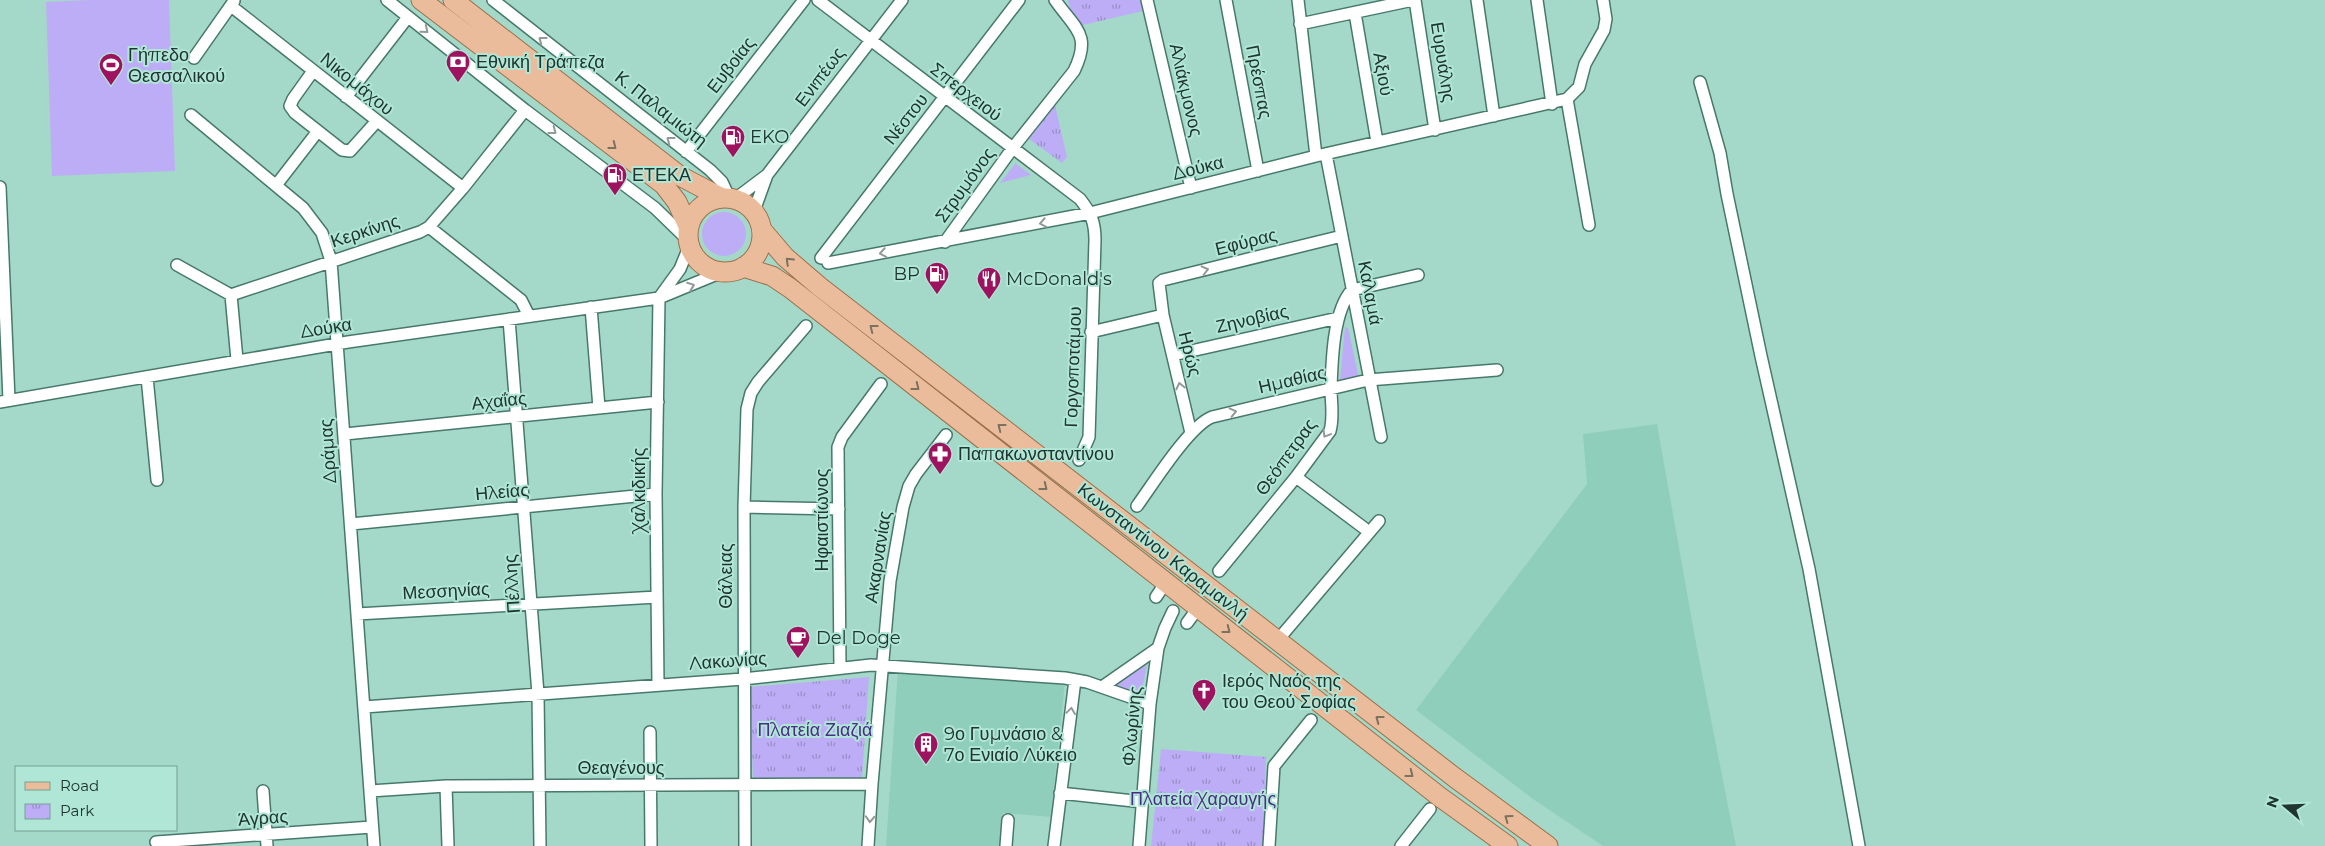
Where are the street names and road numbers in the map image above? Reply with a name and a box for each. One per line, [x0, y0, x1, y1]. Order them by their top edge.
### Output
street label: Ευρυάλης [1426, 20, 1460, 104]
street label: Ευβοίας [702, 32, 760, 97]
street label: Αλιάκμονος [1165, 41, 1207, 139]
street label: Ενιπέως [791, 43, 850, 111]
street label: Πρέσπας [1241, 43, 1277, 121]
street label: Νικομάχου [316, 48, 398, 120]
street label: Αξιού [1368, 50, 1398, 98]
street label: Σπερχειού [926, 58, 1006, 126]
street label: Κ. Παλαμιώτη [610, 66, 712, 152]
street label: Νέστου [879, 89, 933, 149]
street label: Στρυμόνος [930, 143, 1000, 227]
street label: Δούκα [1170, 151, 1226, 185]
street label: Κερκίνης [328, 209, 402, 252]
street label: Εφύρας [1213, 224, 1279, 260]
street label: Καλαμά [1353, 259, 1387, 327]
street label: Ζηνοβίας [1214, 300, 1291, 338]
street label: Γοργοποτάμου [1060, 306, 1086, 428]
street label: Δούκα [299, 313, 353, 343]
street label: Ηρώς [1174, 329, 1206, 379]
street label: Ημαθίας [1256, 361, 1328, 398]
street label: Αχαΐας [470, 387, 528, 415]
street label: Θεόπετρας [1251, 414, 1321, 500]
street label: Δράμας [315, 418, 341, 484]
street label: Χαλκιδικής [628, 447, 650, 535]
street label: Ηφαιστίωνος [811, 468, 833, 572]
street label: Κωνσταντίνου Καραμανλή [1073, 478, 1253, 626]
street label: Ηλείας [474, 479, 530, 505]
street label: Ακαρνανίας [860, 509, 896, 605]
street label: Θάλειας [715, 543, 737, 609]
street label: Πέλλης [499, 553, 525, 614]
street label: Μεσσηνίας [402, 578, 491, 604]
street label: Λακωνίας [688, 647, 768, 675]
street label: Φλωρίνης [1118, 685, 1146, 767]
street label: Θεαγένους [578, 757, 665, 779]
street label: Άγρας [237, 805, 289, 831]

